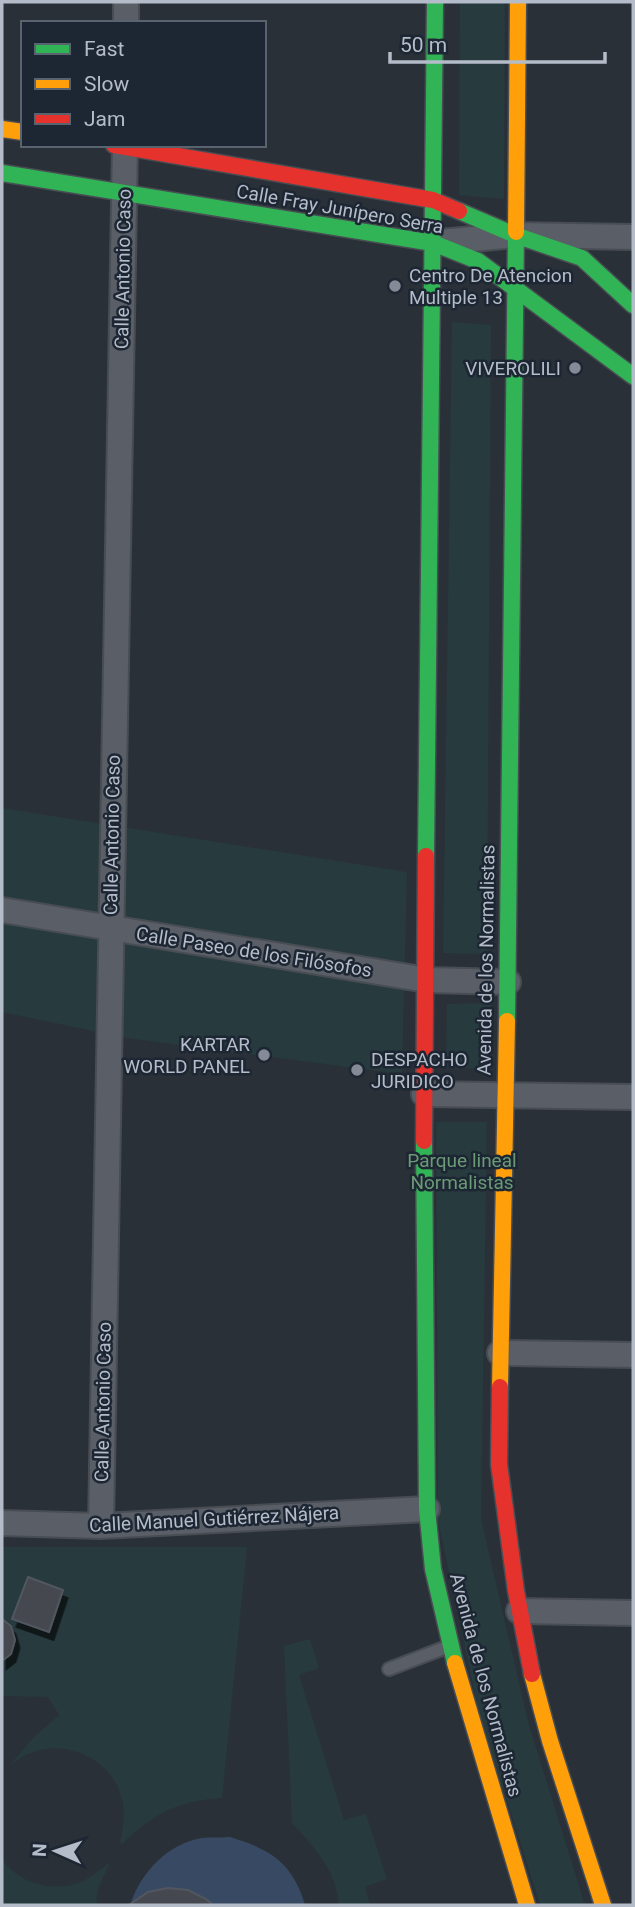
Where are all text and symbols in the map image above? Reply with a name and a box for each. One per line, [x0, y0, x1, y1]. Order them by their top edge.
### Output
legend [21, 21, 266, 147]
scale bar [390, 21, 605, 65]
text: 50 m [400, 33, 447, 57]
text: Fast [84, 37, 125, 61]
text: Slow [84, 72, 130, 96]
text: Jam [84, 107, 125, 131]
street label: Calle Fray Junípero Serra [235, 179, 445, 239]
street label: Calle Antonio Caso [110, 189, 136, 349]
place label: Centro De Atencion Multiple 13 [409, 264, 572, 309]
marker: Centro De Atencion Multiple 13 [387, 278, 403, 294]
place label: VIVEROLILI [465, 357, 561, 380]
marker: VIVEROLILI [567, 360, 583, 376]
street label: Calle Antonio Caso [99, 755, 125, 915]
street label: Avenida de los Normalistas [472, 844, 500, 1076]
street label: Calle Paseo de los Filósofos [135, 922, 373, 982]
place label: KARTAR WORLD PANEL [123, 1033, 250, 1078]
marker: KARTAR WORLD PANEL [256, 1047, 272, 1063]
place label: DESPACHO JURIDICO [371, 1048, 468, 1093]
marker: DESPACHO JURIDICO [349, 1062, 365, 1078]
park label: Parque lineal Normalistas [407, 1149, 517, 1194]
street label: Calle Antonio Caso [90, 1322, 116, 1482]
street label: Calle Manuel Gutiérrez Nájera [88, 1501, 340, 1537]
street label: Avenida de los Normalistas [445, 1571, 527, 1799]
north arrow [21, 1816, 91, 1886]
text: N [28, 1843, 51, 1857]

